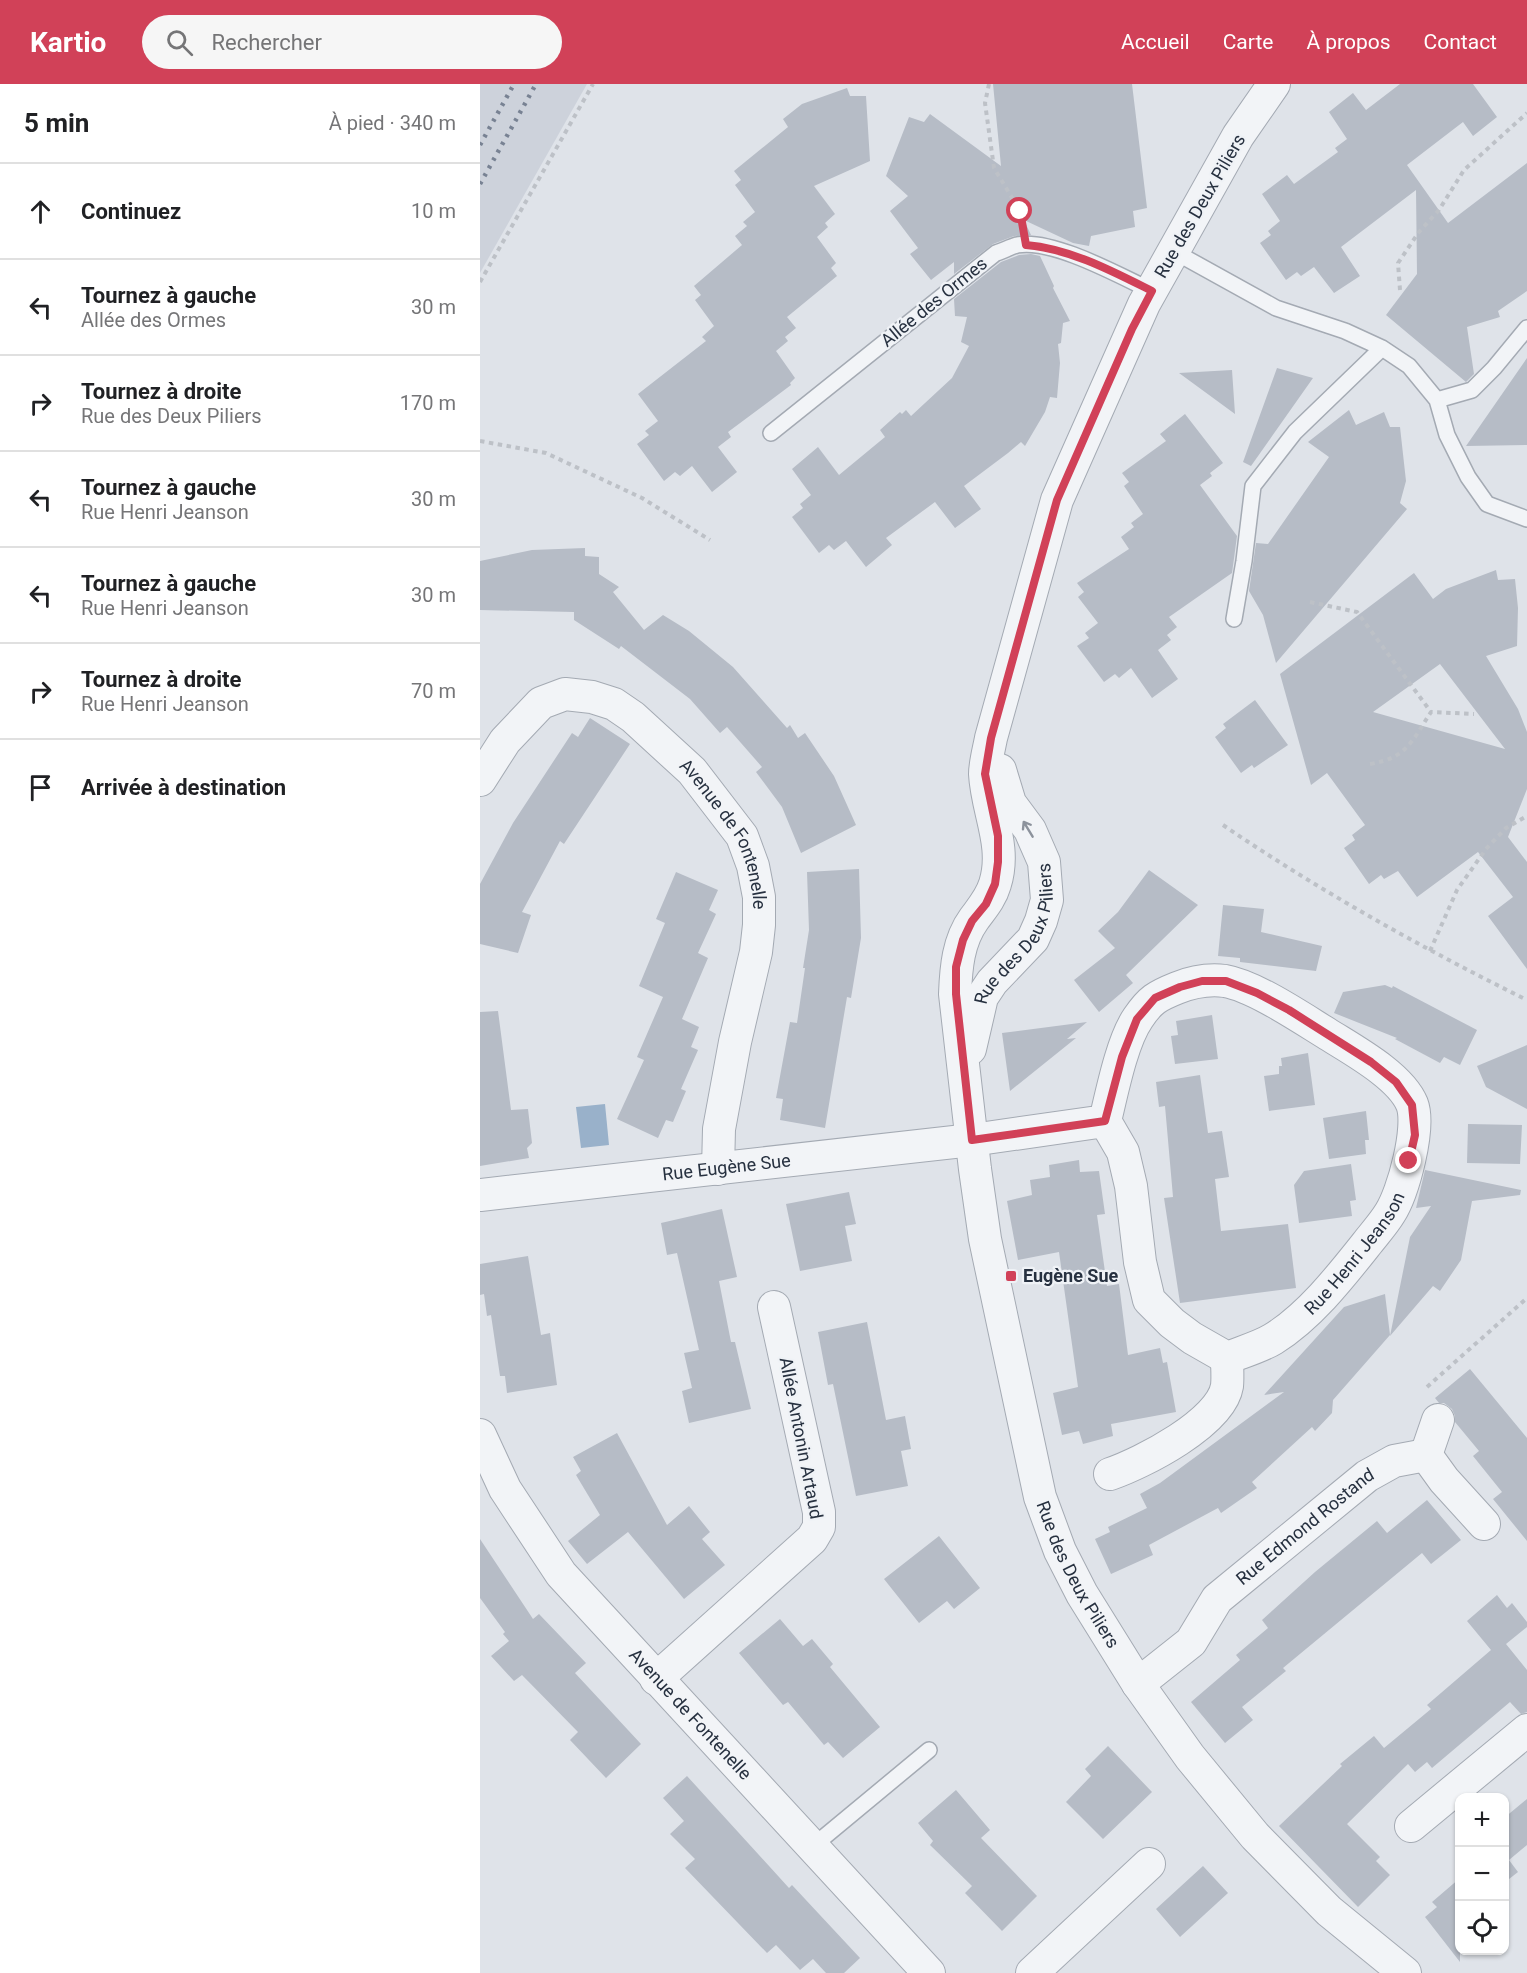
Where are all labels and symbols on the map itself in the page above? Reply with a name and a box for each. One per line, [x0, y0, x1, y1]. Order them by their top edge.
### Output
street label: Rue des Deux Piliers [1150, 130, 1249, 281]
route start [1006, 197, 1032, 223]
street label: Allée des Ormes [876, 252, 991, 351]
street label: Avenue de Fontenelle [676, 754, 770, 909]
one-way arrow [1021, 821, 1033, 838]
street label: Rue des Deux Piliers [970, 862, 1057, 1006]
route end [1395, 1147, 1421, 1173]
street label: Rue Eugène Sue [661, 1149, 792, 1185]
street label: Rue Henri Jeanson [1300, 1189, 1409, 1319]
place label: Eugène Sue [1023, 1265, 1119, 1286]
marker: Eugène Sue [1004, 1269, 1018, 1283]
street label: Allée Antonin Artaud [775, 1355, 827, 1521]
street label: Rue Edmond Rostand [1232, 1463, 1377, 1589]
street label: Rue des Deux Piliers [1032, 1498, 1124, 1652]
street label: Avenue de Fontenelle [625, 1644, 756, 1784]

